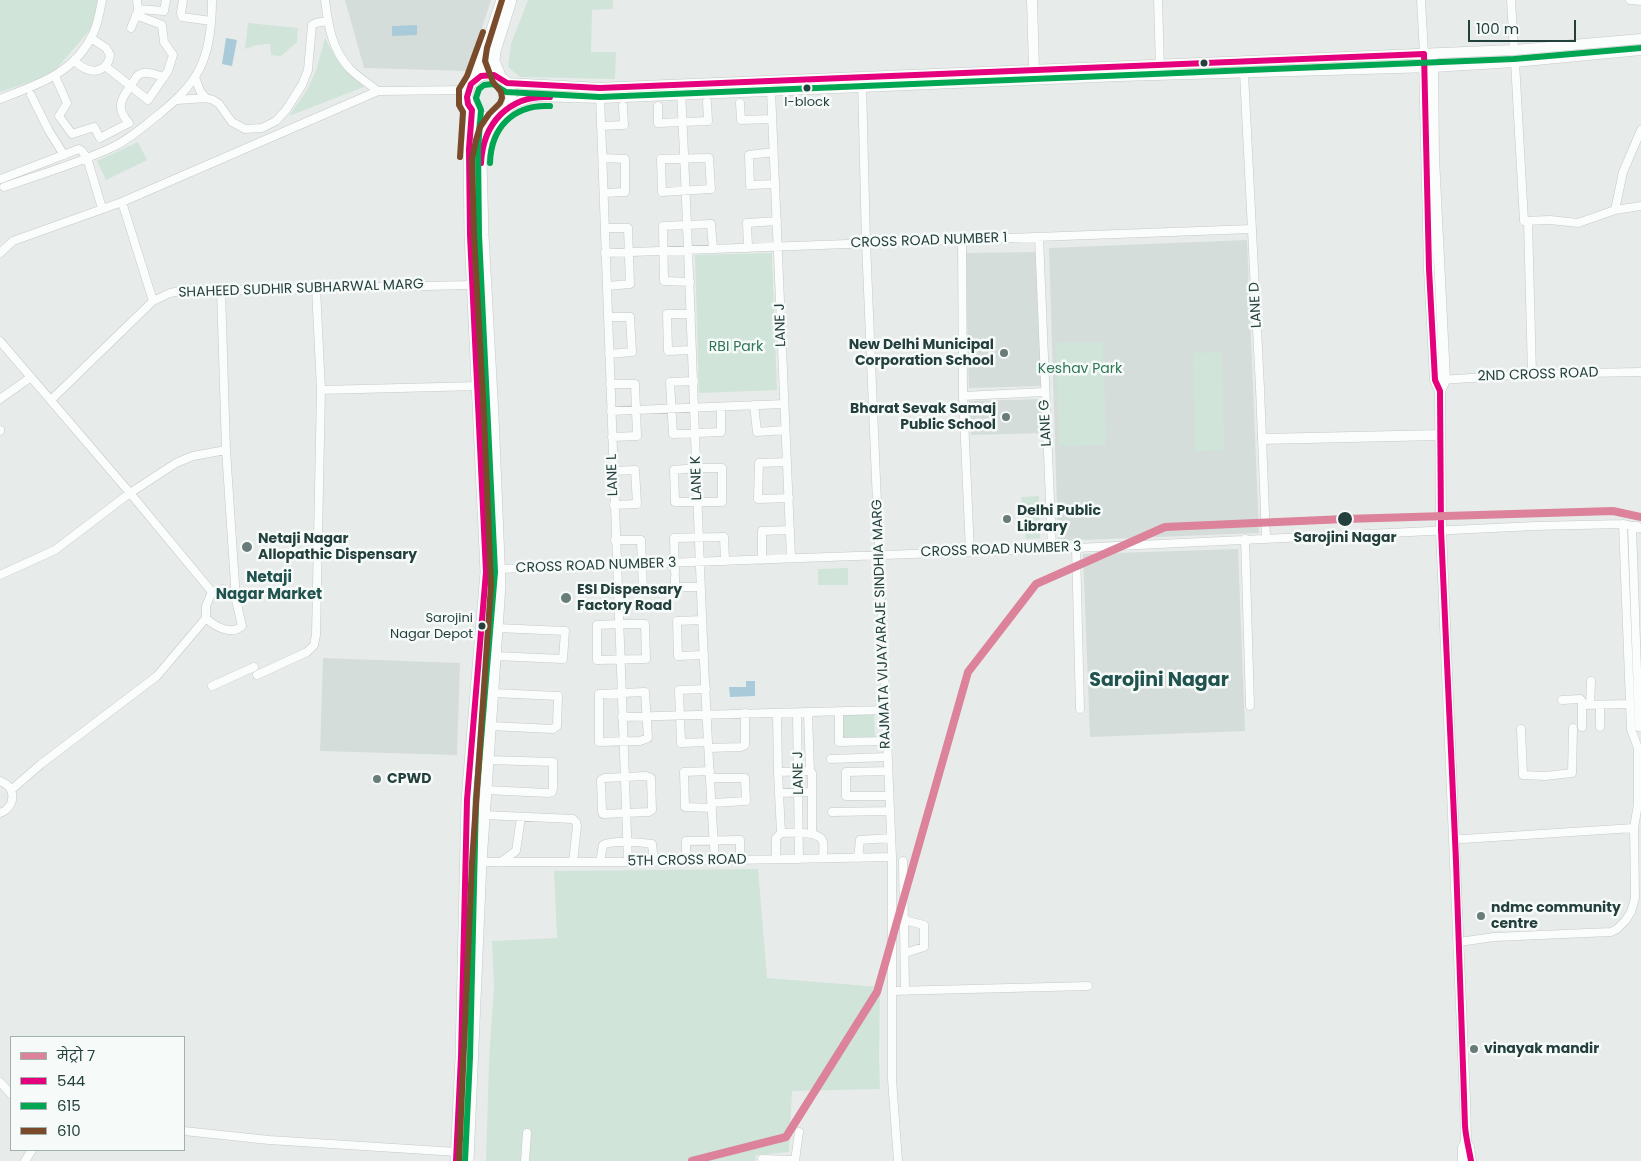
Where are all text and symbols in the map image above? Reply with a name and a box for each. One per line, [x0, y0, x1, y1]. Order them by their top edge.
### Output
scale bar [1471, 10, 1578, 42]
text: 100 m [1476, 18, 1519, 39]
unlabelled marker [1199, 58, 1209, 68]
marker: I-block [802, 83, 812, 93]
place label: I-block [784, 95, 830, 111]
street label: CROSS ROAD NUMBER 1 [850, 230, 1008, 252]
street label: SHAHEED SUDHIR SUBHARWAL MARG [178, 276, 424, 302]
street label: LANE D [1246, 282, 1266, 328]
street label: LANE J [772, 303, 790, 347]
place label: New Delhi Municipal Corporation School [849, 337, 994, 370]
park label: RBI Park [709, 339, 763, 355]
marker: New Delhi Municipal Corporation School [998, 347, 1010, 359]
park label: Keshav Park [1038, 361, 1122, 377]
street label: 2ND CROSS ROAD [1477, 364, 1599, 386]
street label: LANE G [1036, 399, 1056, 447]
place label: Bharat Sevak Samaj Public School [850, 401, 996, 434]
marker: Bharat Sevak Samaj Public School [1000, 411, 1012, 423]
street label: LANE L [604, 454, 622, 496]
street label: LANE K [688, 455, 706, 501]
street label: RAJMATA VIJAYARAJE SINDHIA MARG [869, 499, 895, 749]
place label: Delhi Public Library [1017, 503, 1101, 536]
marker: Sarojini Nagar [1336, 510, 1354, 528]
marker: Delhi Public Library [1001, 513, 1013, 525]
place label: Sarojini Nagar [1294, 530, 1396, 546]
place label: Netaji Nagar Allopathic Dispensary [258, 531, 417, 564]
street label: CROSS ROAD NUMBER 3 [920, 539, 1082, 561]
marker: Netaji Nagar Allopathic Dispensary [240, 540, 254, 554]
street label: CROSS ROAD NUMBER 3 [515, 555, 677, 577]
district label: Netaji Nagar Market [216, 569, 322, 604]
place label: ESI Dispensary Factory Road [577, 582, 682, 614]
marker: ESI Dispensary Factory Road [559, 591, 573, 605]
place label: Sarojini Nagar Depot [390, 611, 473, 642]
marker: Sarojini Nagar Depot [477, 621, 487, 631]
district label: Sarojini Nagar [1089, 670, 1229, 692]
street label: LANE J [790, 751, 808, 795]
place label: CPWD [387, 771, 431, 787]
marker: CPWD [371, 773, 383, 785]
street label: 5TH CROSS ROAD [627, 852, 747, 870]
place label: ndmc community centre [1491, 900, 1621, 932]
marker: ndmc community centre [1475, 910, 1487, 922]
legend [10, 1036, 185, 1151]
place label: vinayak mandir [1484, 1041, 1599, 1057]
marker: vinayak mandir [1468, 1043, 1480, 1055]
text: मेट्रो 7 [57, 1045, 95, 1066]
text: 544 [57, 1070, 85, 1091]
text: 615 [57, 1095, 81, 1116]
text: 610 [57, 1120, 81, 1141]

